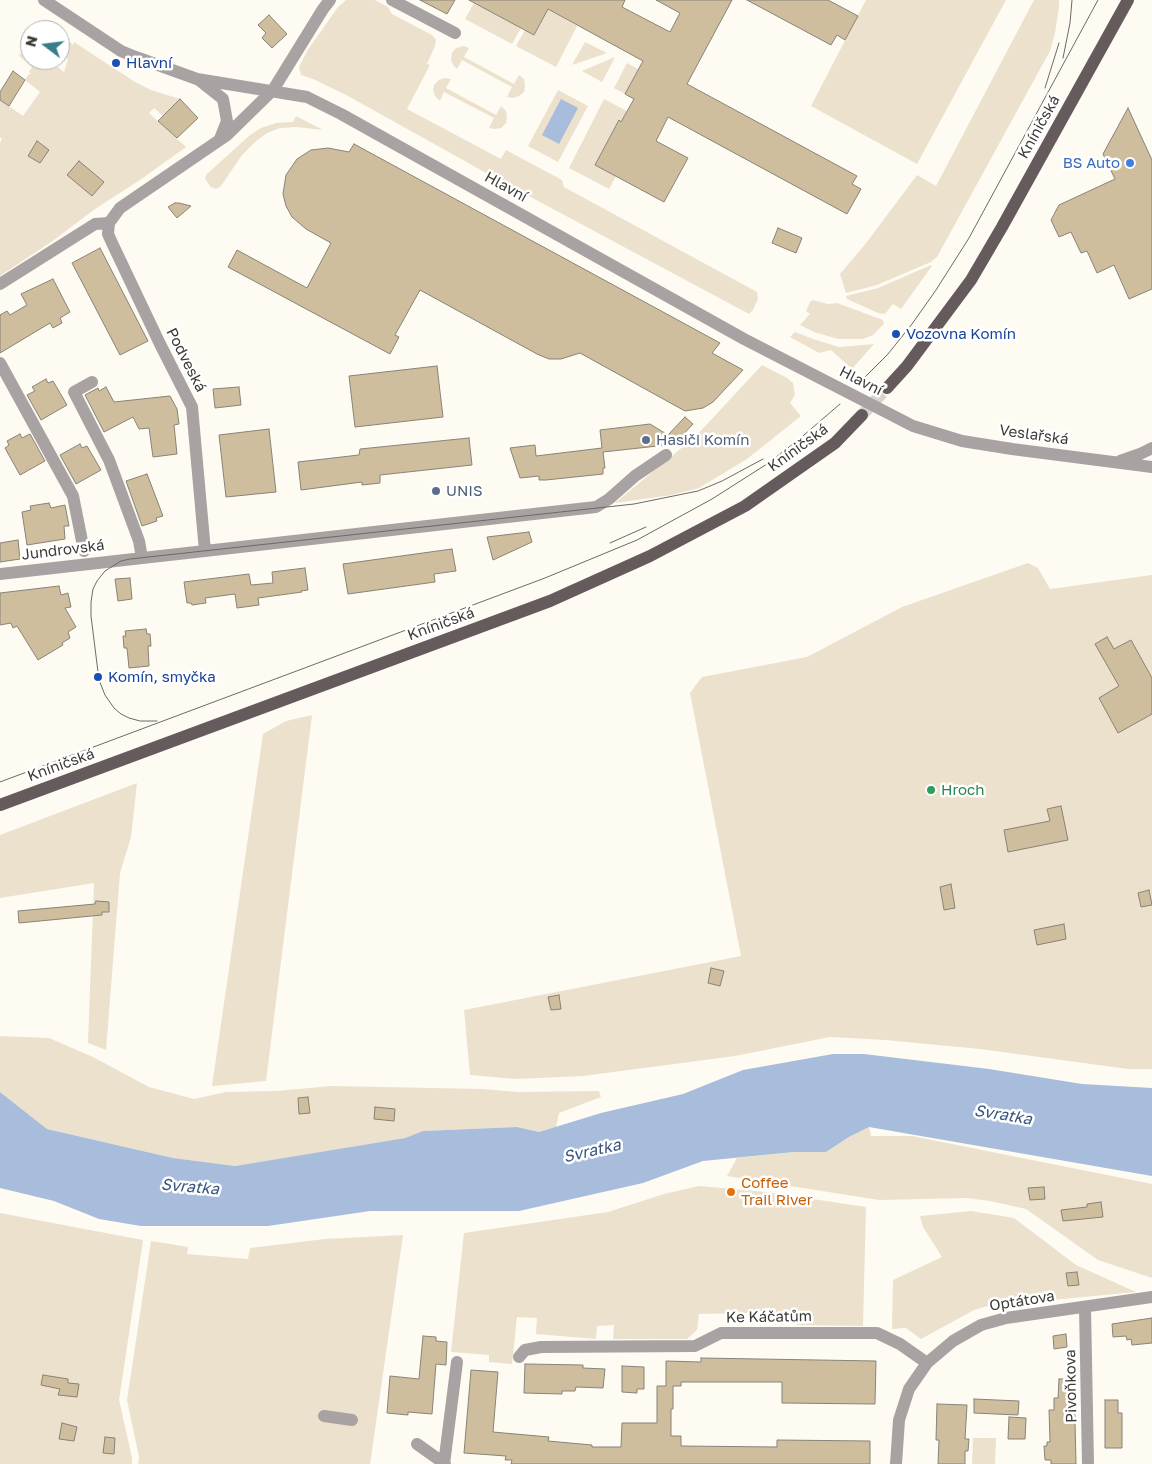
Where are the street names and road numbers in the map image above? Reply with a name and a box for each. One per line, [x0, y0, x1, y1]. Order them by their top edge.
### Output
street label: Kníničská [1014, 92, 1064, 162]
street label: Hlavní [482, 168, 530, 206]
street label: Podveská [162, 325, 210, 395]
street label: Hlavní [836, 363, 886, 399]
street label: Kníničská [764, 420, 832, 476]
street label: Veslařská [998, 421, 1070, 449]
street label: Jundrovská [21, 536, 105, 564]
street label: Kníničská [405, 604, 477, 644]
street label: Kníničská [25, 745, 97, 785]
street label: Optátova [988, 1287, 1056, 1315]
street label: Ke Káčatům [726, 1307, 812, 1327]
street label: Pivoňkova [1061, 1349, 1081, 1423]

